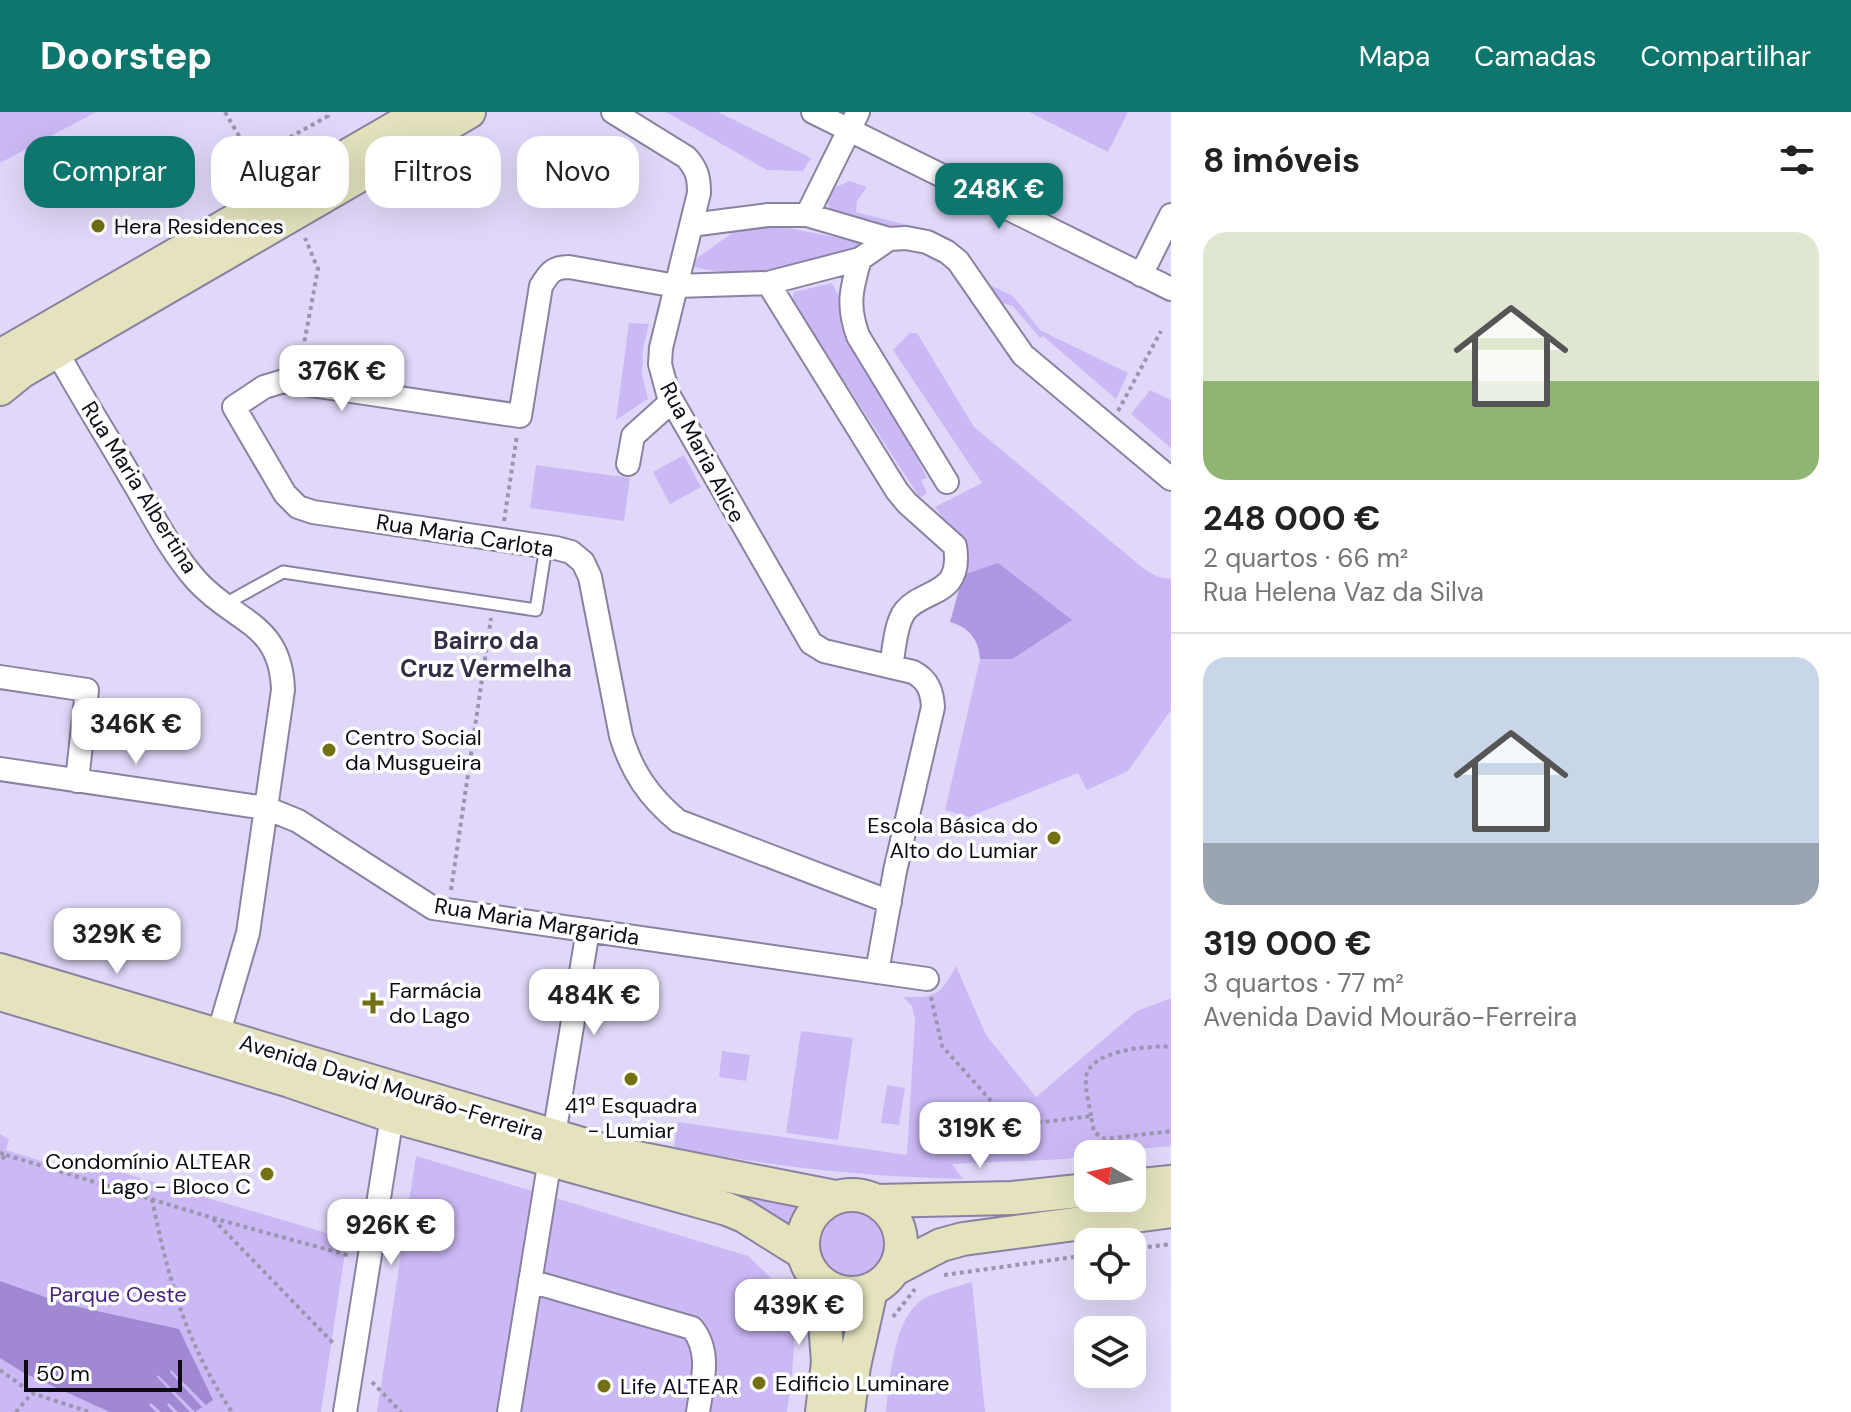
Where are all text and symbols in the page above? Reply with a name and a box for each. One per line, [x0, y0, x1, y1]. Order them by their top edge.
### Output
text: Doorstep [40, 31, 212, 81]
text: Mapa [1359, 38, 1430, 75]
text: Camadas [1474, 38, 1597, 75]
text: Compartilhar [1641, 38, 1811, 75]
chip: Comprar [24, 136, 195, 208]
chip: Alugar [211, 136, 349, 208]
chip: Filtros [365, 136, 501, 208]
chip: Novo [517, 136, 639, 208]
text: 8 imóveis [1203, 138, 1360, 183]
icon: filters [1775, 138, 1819, 182]
pin: 248K € [934, 163, 1064, 231]
text: 248K € [953, 172, 1045, 206]
place label: Hera Residences [114, 212, 284, 241]
marker: Hera Residences [89, 217, 107, 235]
icon: home [1439, 284, 1583, 428]
pin: 376K € [277, 345, 407, 413]
text: 376K € [297, 354, 387, 388]
street label: Rua Maria Alice [653, 377, 752, 528]
street label: Rua Maria Albertina [75, 396, 204, 579]
text: 248 000 € [1203, 496, 1381, 541]
street label: Rua Maria Carlota [374, 507, 556, 564]
text: 2 quartos · 66 m² [1203, 541, 1408, 575]
text: Rua Helena Vaz da Silva [1203, 575, 1484, 609]
district label: Bairro da Cruz Vermelha [400, 625, 572, 684]
pin: 346K € [71, 698, 201, 766]
text: 346K € [90, 707, 182, 741]
icon: home [1439, 709, 1583, 853]
place label: Centro Social da Musgueira [345, 723, 482, 777]
marker: Centro Social da Musgueira [320, 741, 338, 759]
place label: Escola Básica do Alto do Lumiar [867, 811, 1038, 865]
marker: Escola Básica do Alto do Lumiar [1045, 829, 1063, 847]
street label: Rua Maria Margarida [432, 891, 641, 952]
pin: 329K € [52, 908, 182, 976]
text: 329K € [72, 917, 162, 951]
text: 319 000 € [1203, 921, 1372, 966]
text: 3 quartos · 77 m² [1203, 966, 1404, 1000]
pin: 484K € [529, 969, 659, 1037]
place label: Farmácia do Lago [389, 976, 482, 1030]
text: 484K € [547, 978, 641, 1012]
marker: Farmácia do Lago [364, 994, 382, 1012]
text: Avenida David Mourão-Ferreira [1203, 1000, 1577, 1034]
street label: Avenida David Mourão-Ferreira [236, 1027, 547, 1148]
marker: 41ª Esquadra - Lumiar [622, 1070, 640, 1088]
place label: 41ª Esquadra - Lumiar [565, 1091, 697, 1145]
pin: 319K € [915, 1102, 1045, 1170]
text: 319K € [937, 1111, 1023, 1145]
north arrow [1074, 1140, 1146, 1212]
map controls [1074, 1140, 1146, 1388]
place label: Condomínio ALTEAR Lago - Bloco C [45, 1147, 251, 1201]
marker: Condomínio ALTEAR Lago - Bloco C [258, 1165, 276, 1183]
pin: 926K € [326, 1199, 456, 1267]
text: 926K € [345, 1208, 437, 1242]
button: locate [1074, 1228, 1146, 1300]
pin: 439K € [734, 1279, 864, 1347]
park label: Parque Oeste [49, 1280, 187, 1309]
text: 439K € [753, 1288, 845, 1322]
button: layers [1074, 1316, 1146, 1388]
scale bar [24, 1356, 182, 1392]
text: 50 m [36, 1359, 90, 1388]
place label: Edificio Luminare [775, 1369, 950, 1398]
place label: Life ALTEAR [620, 1372, 738, 1401]
marker: Edificio Luminare [750, 1374, 768, 1392]
marker: Life ALTEAR [595, 1377, 613, 1395]

